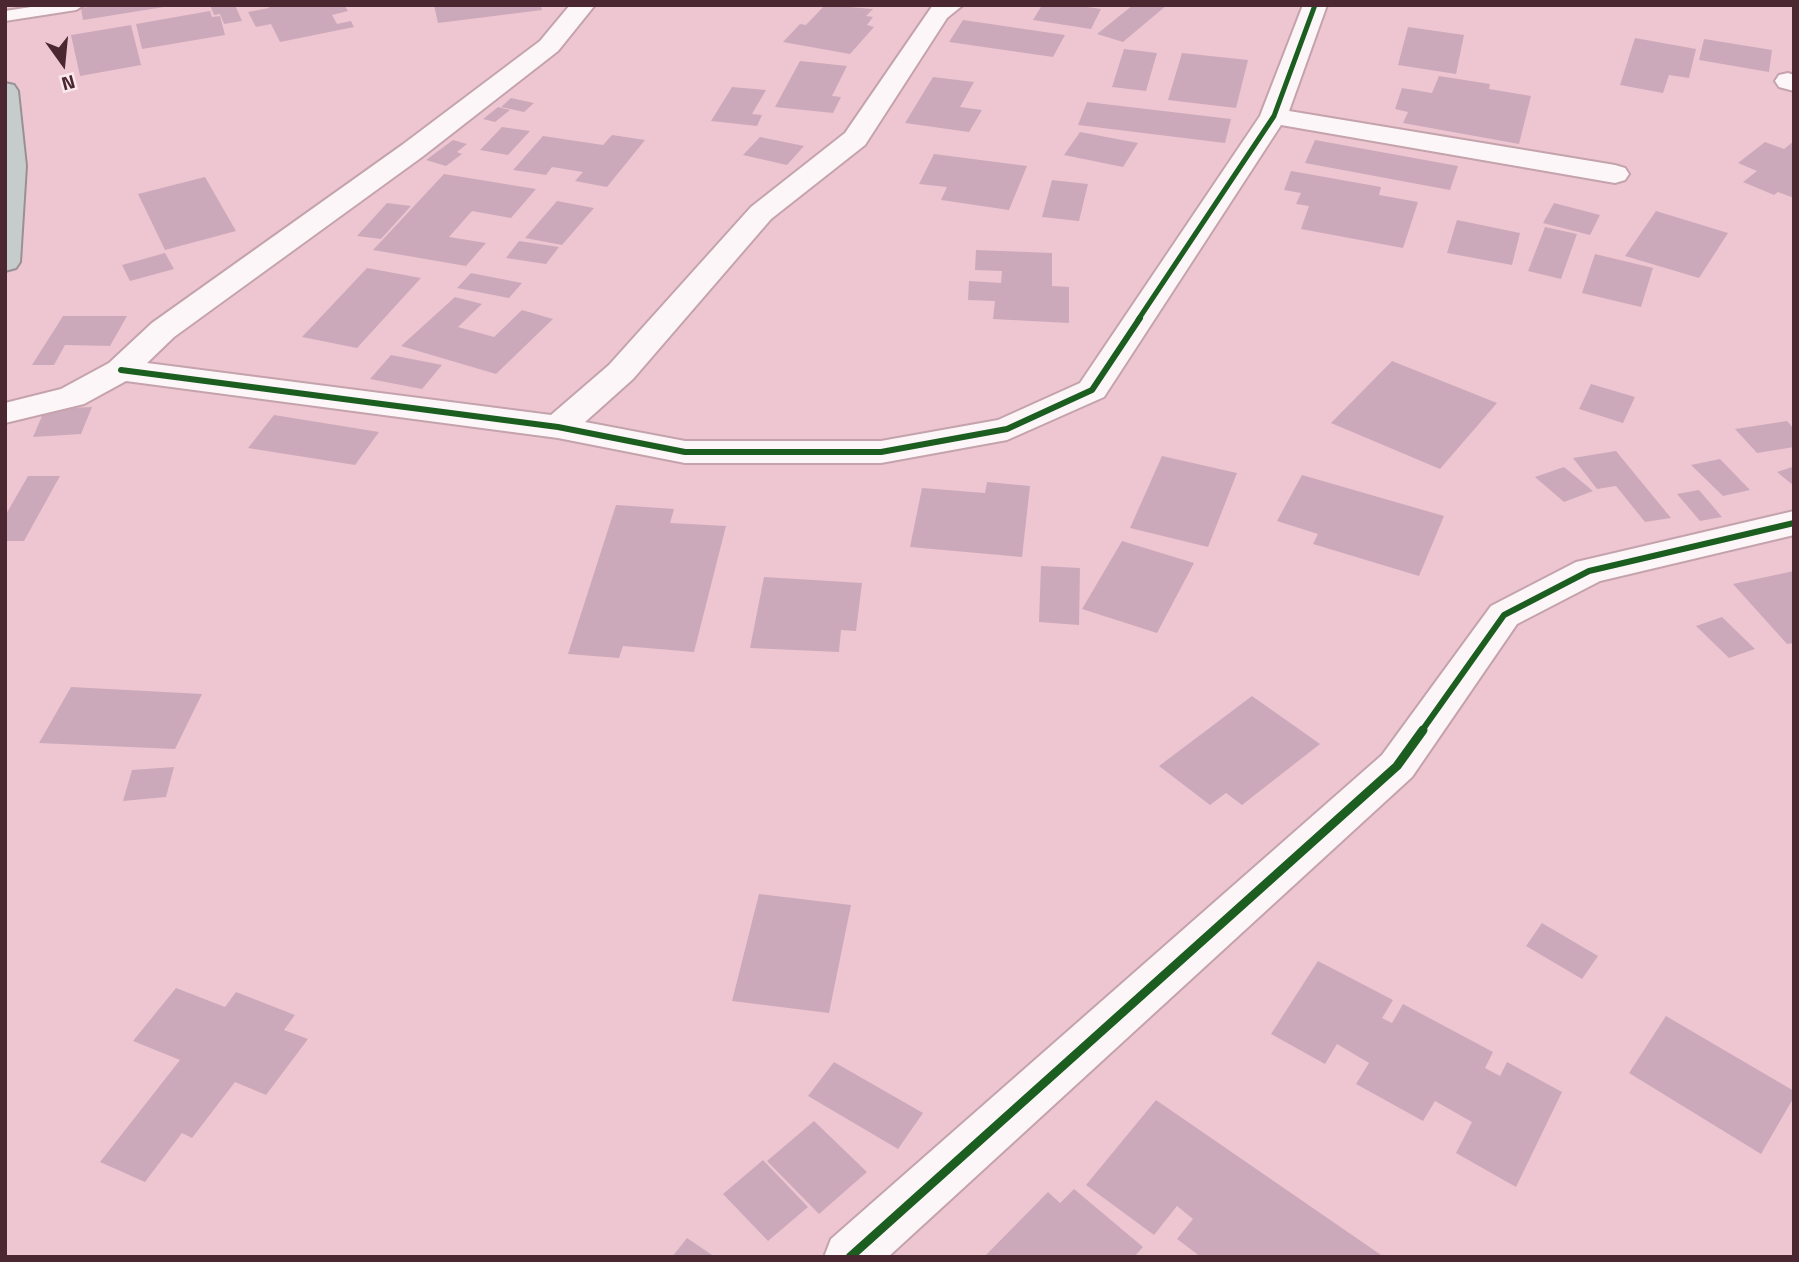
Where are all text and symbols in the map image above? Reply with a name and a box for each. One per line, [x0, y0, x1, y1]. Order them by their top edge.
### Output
north arrow [28, 28, 98, 98]
text: N [58, 68, 79, 99]

